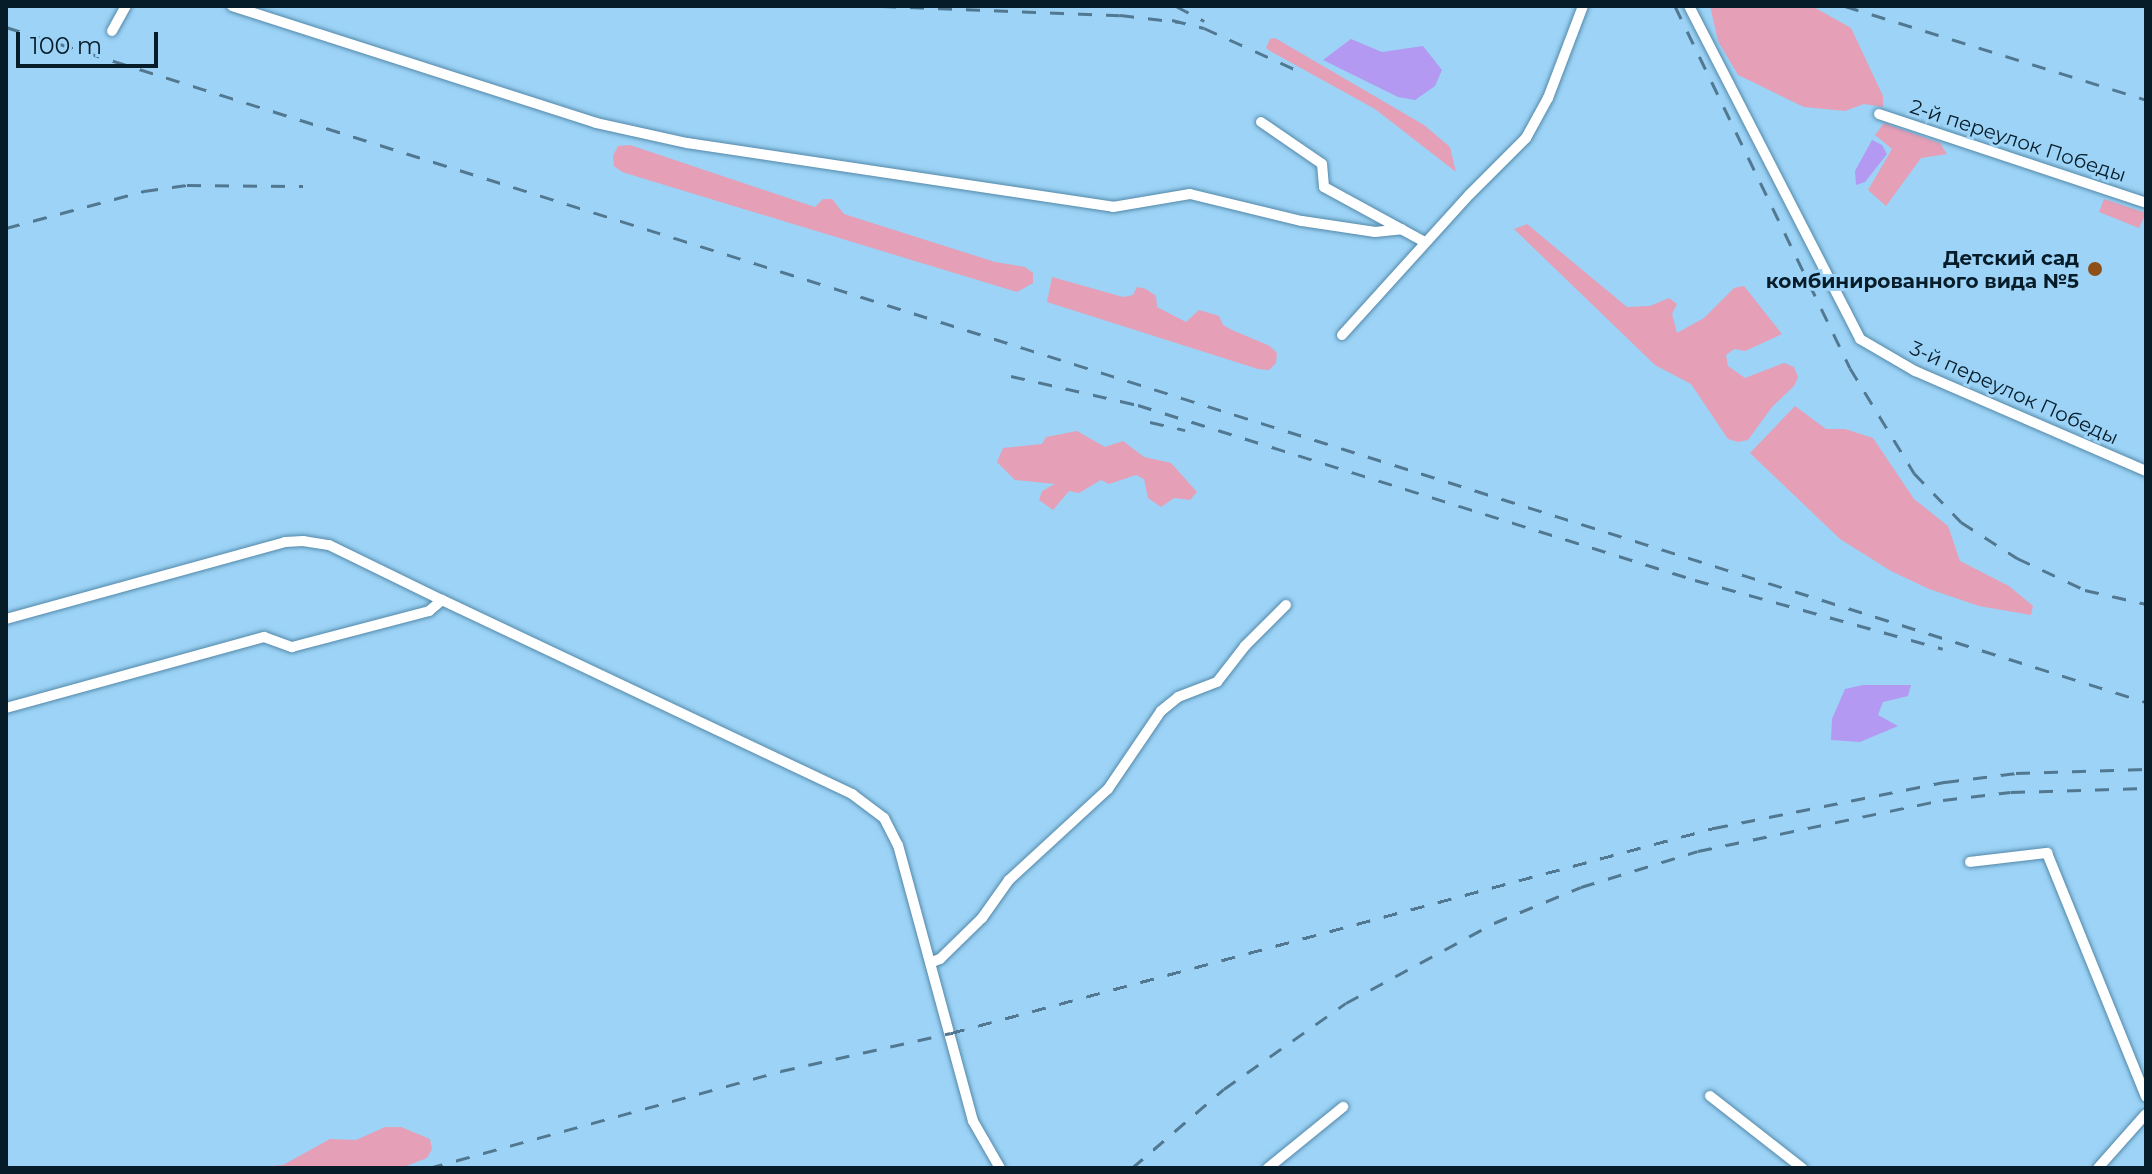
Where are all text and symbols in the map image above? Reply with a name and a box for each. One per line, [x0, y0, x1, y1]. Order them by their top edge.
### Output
scale bar [20, 16, 162, 66]
text: 100 m [30, 31, 102, 60]
street label: 2-й переулок Победы [1907, 95, 2129, 187]
place label: Детский сад комбинированного вида №5 [1766, 246, 2079, 293]
marker: Детский сад комбинированного вида №5 [2086, 260, 2104, 278]
street label: 3-й переулок Победы [1906, 336, 2122, 450]

